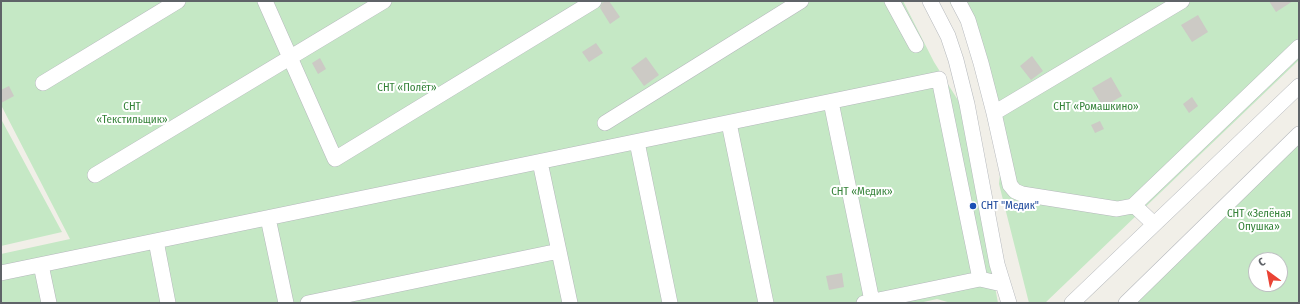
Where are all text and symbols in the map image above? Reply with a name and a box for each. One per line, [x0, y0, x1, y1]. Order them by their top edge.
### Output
park label: СНТ «Полёт» [377, 81, 437, 95]
park label: СНТ «Текстильщик» [96, 100, 168, 126]
park label: СНТ «Ромашкино» [1053, 100, 1139, 114]
park label: СНТ «Медик» [831, 185, 893, 199]
place label: СНТ "Медик" [981, 199, 1039, 213]
marker: СНТ "Медик" [968, 201, 978, 211]
park label: СНТ «Зелёная Опушка» [1227, 207, 1291, 233]
north arrow [1248, 252, 1288, 292]
text: С [1256, 255, 1268, 269]

